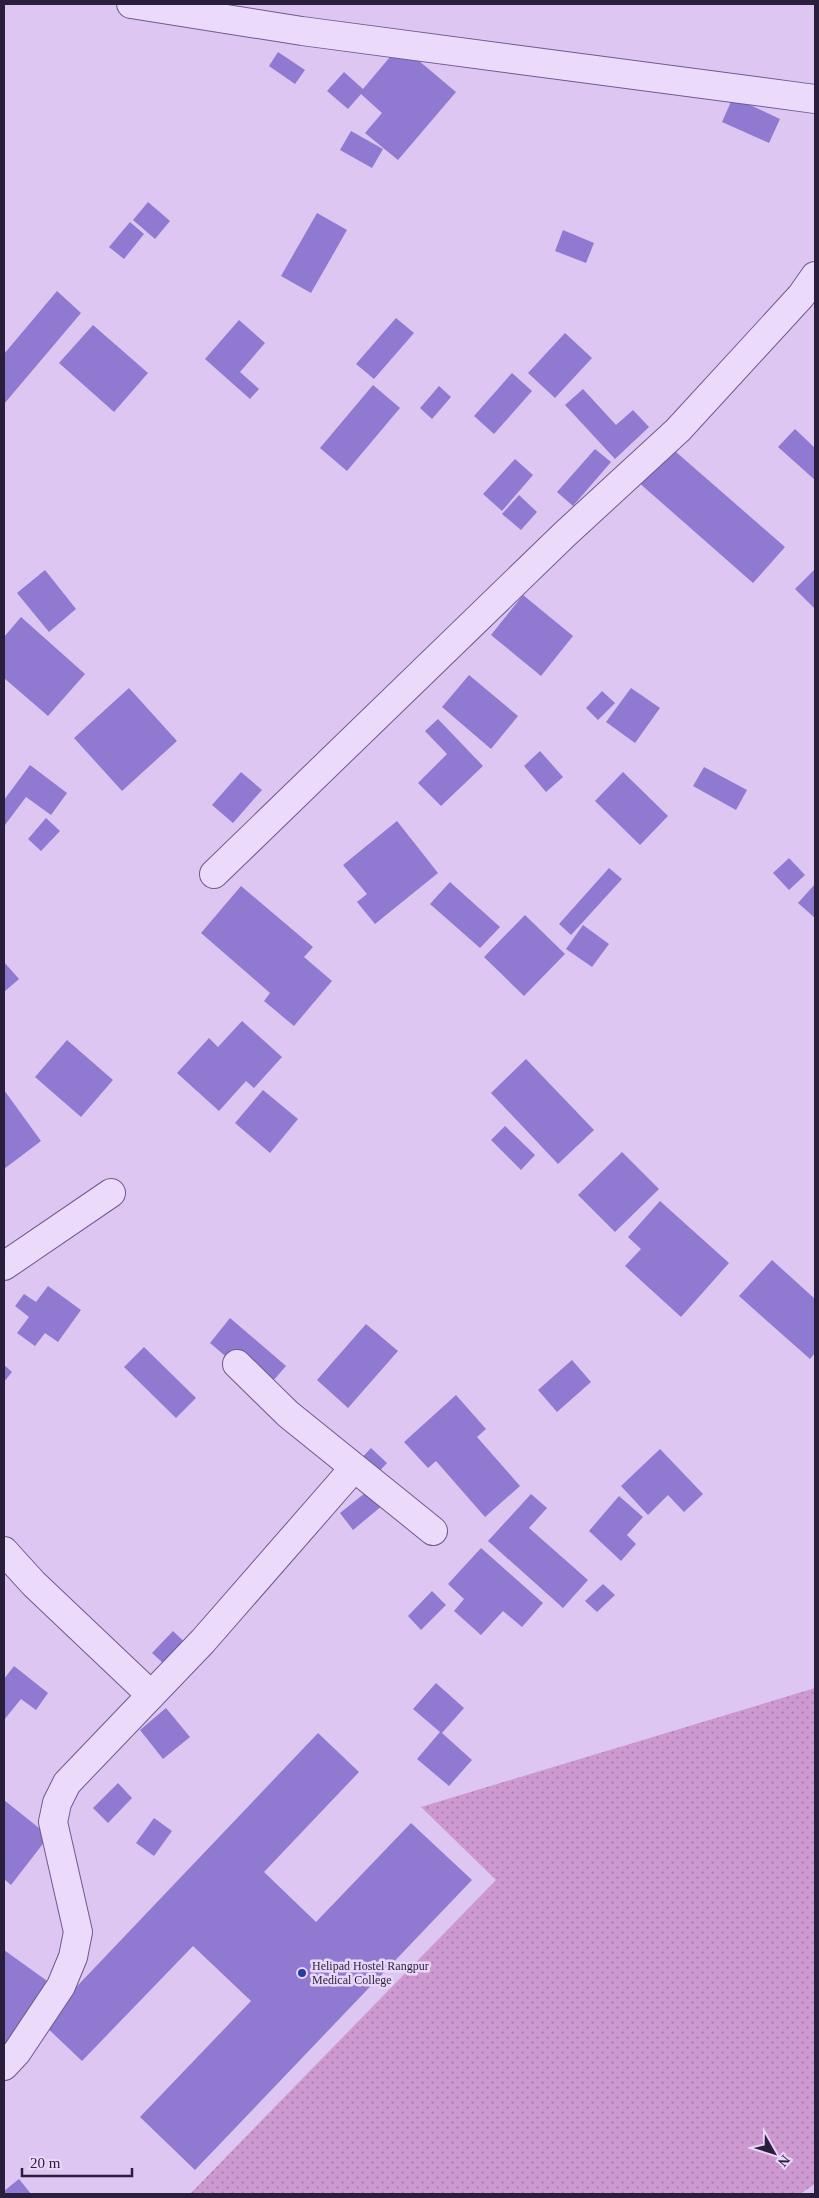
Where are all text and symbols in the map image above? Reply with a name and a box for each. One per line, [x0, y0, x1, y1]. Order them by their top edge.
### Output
place label: Helipad Hostel Rangpur Medical College [312, 1959, 429, 1987]
marker: Helipad Hostel Rangpur Medical College [296, 1967, 308, 1979]
north arrow [749, 2128, 799, 2178]
scale bar [22, 2146, 132, 2178]
text: N [775, 2152, 793, 2170]
text: 20 m [30, 2155, 61, 2171]

